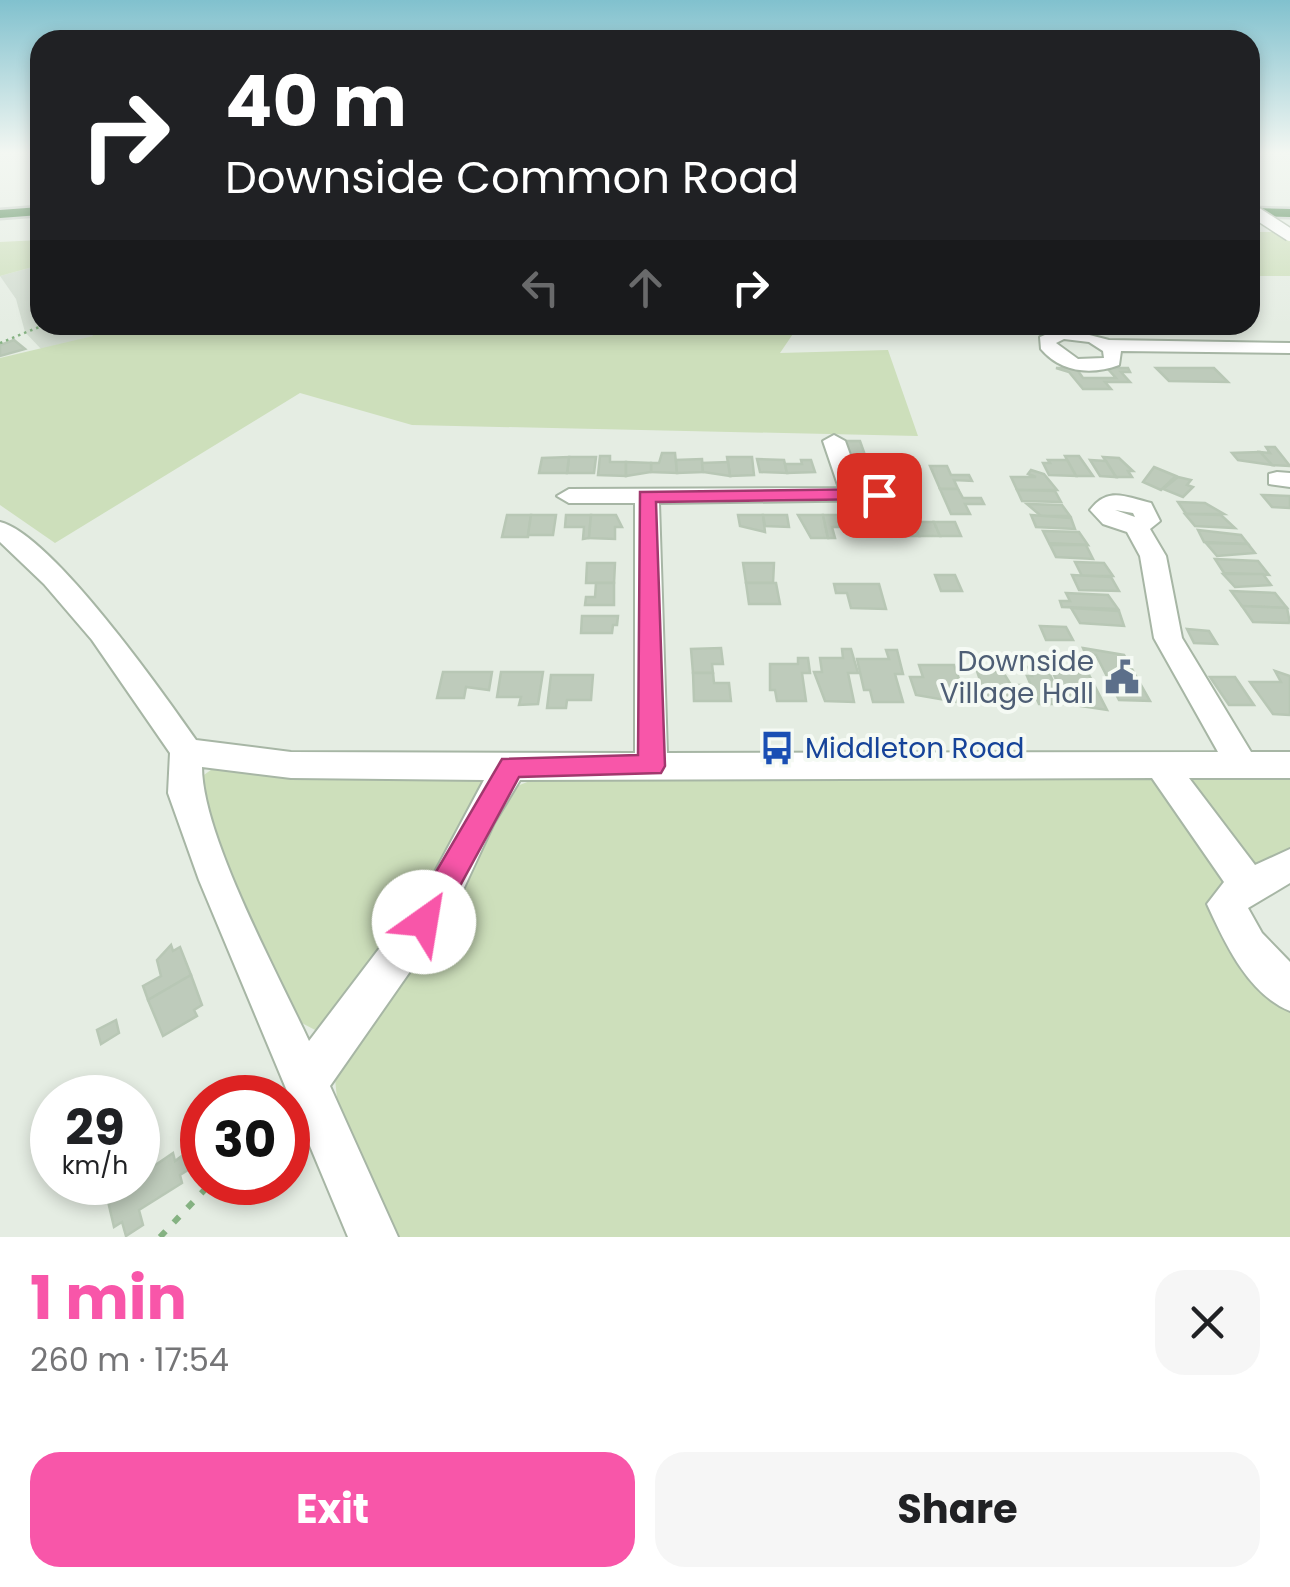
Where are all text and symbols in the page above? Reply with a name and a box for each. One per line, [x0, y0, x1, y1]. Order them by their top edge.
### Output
text: 40 m [225, 52, 407, 151]
icon: right [60, 70, 190, 200]
text: Downside Common Road [225, 146, 799, 209]
icon: left [513, 260, 568, 315]
icon: ahead [618, 260, 673, 315]
icon: right [723, 260, 778, 315]
pin [837, 453, 922, 538]
icon: arrive [852, 468, 907, 523]
place label: Downside Village Hall [940, 642, 1094, 713]
public building icon: Downside Village Hall [1103, 658, 1141, 696]
bus stop icon: Middleton Road [758, 729, 796, 767]
place label: Middleton Road [805, 729, 1024, 768]
position arrow [372, 870, 476, 974]
speed limit sign: 30 [180, 1075, 310, 1205]
text: 29 [65, 1092, 125, 1163]
text: km/h [62, 1148, 128, 1183]
text: 1 min [30, 1256, 187, 1340]
button: close [1155, 1270, 1260, 1375]
text: 260 m · 17:54 [30, 1337, 229, 1382]
button: Exit [30, 1452, 635, 1567]
button: Share [655, 1452, 1260, 1567]

